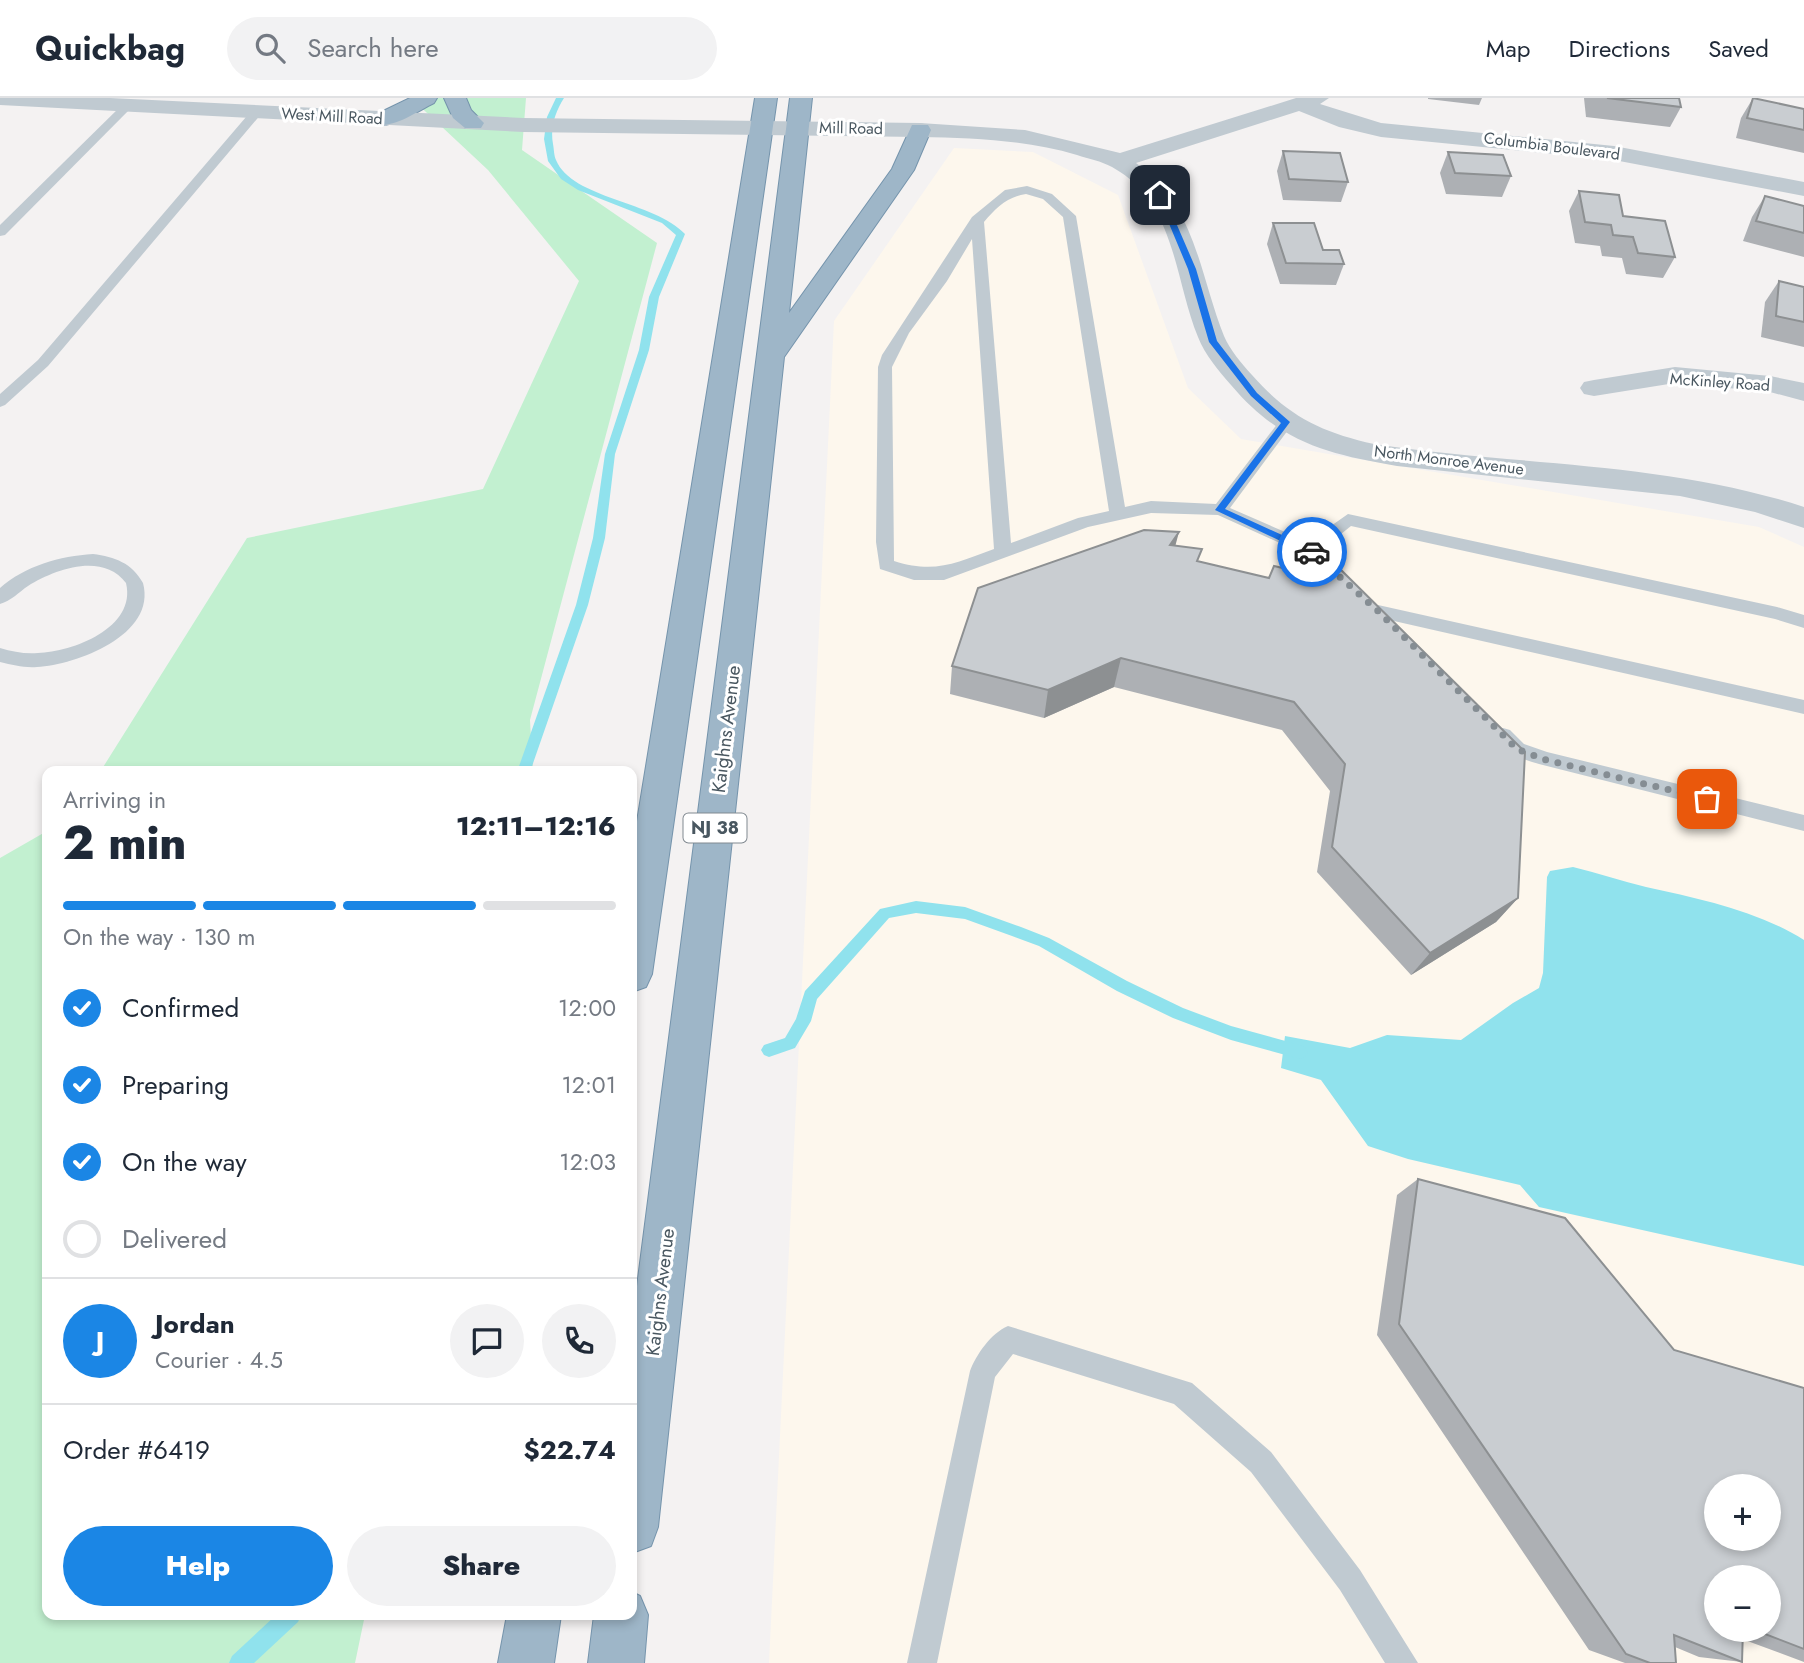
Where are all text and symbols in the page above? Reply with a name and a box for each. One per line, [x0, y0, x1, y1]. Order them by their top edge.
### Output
search box [227, 17, 717, 80]
text: Quickbag [35, 25, 185, 72]
icon: search [251, 29, 289, 67]
text: Search here [307, 29, 439, 67]
text: Map [1486, 31, 1531, 66]
text: Directions [1569, 31, 1670, 66]
text: Saved [1708, 31, 1769, 66]
street label: West Mill Road [281, 102, 383, 130]
street label: Mill Road [819, 116, 883, 140]
street label: Columbia Boulevard [1483, 126, 1621, 166]
pin [1130, 165, 1190, 225]
icon: home [1141, 176, 1179, 214]
street label: McKinley Road [1669, 367, 1771, 397]
street label: North Monroe Avenue [1373, 439, 1525, 481]
courier [1277, 517, 1347, 587]
icon: car [1293, 533, 1331, 571]
street label: Kaighns Avenue [705, 664, 747, 794]
pin [1677, 769, 1737, 829]
icon: bag [1688, 780, 1726, 818]
text: Arriving in [63, 783, 166, 817]
text: 12:11–12:16 [456, 807, 616, 845]
text: 2 min [63, 810, 187, 876]
road number: NJ 38 [684, 814, 746, 842]
text: On the way · 130 m [63, 920, 255, 954]
icon: check [63, 989, 101, 1027]
text: Confirmed [122, 989, 239, 1027]
text: 12:00 [558, 991, 616, 1025]
icon: check [63, 1066, 101, 1104]
text: Preparing [122, 1066, 229, 1104]
text: 12:01 [562, 1068, 616, 1102]
icon: check [63, 1143, 101, 1181]
text: On the way [122, 1143, 247, 1181]
text: 12:03 [559, 1145, 616, 1179]
text: Delivered [122, 1220, 227, 1258]
street label: Kaighns Avenue [639, 1227, 681, 1357]
button: chat [450, 1304, 524, 1378]
button: phone [542, 1304, 616, 1378]
text: Jordan [155, 1305, 235, 1343]
text: J [96, 1322, 104, 1360]
text: Courier · 4.5 [155, 1343, 283, 1377]
text: Order #6419 [63, 1431, 210, 1469]
text: $22.74 [524, 1431, 616, 1469]
map controls [1704, 1474, 1781, 1642]
button: + [1704, 1474, 1781, 1551]
button: Help [63, 1526, 333, 1606]
button: Share [347, 1526, 616, 1606]
button: − [1704, 1565, 1781, 1642]

